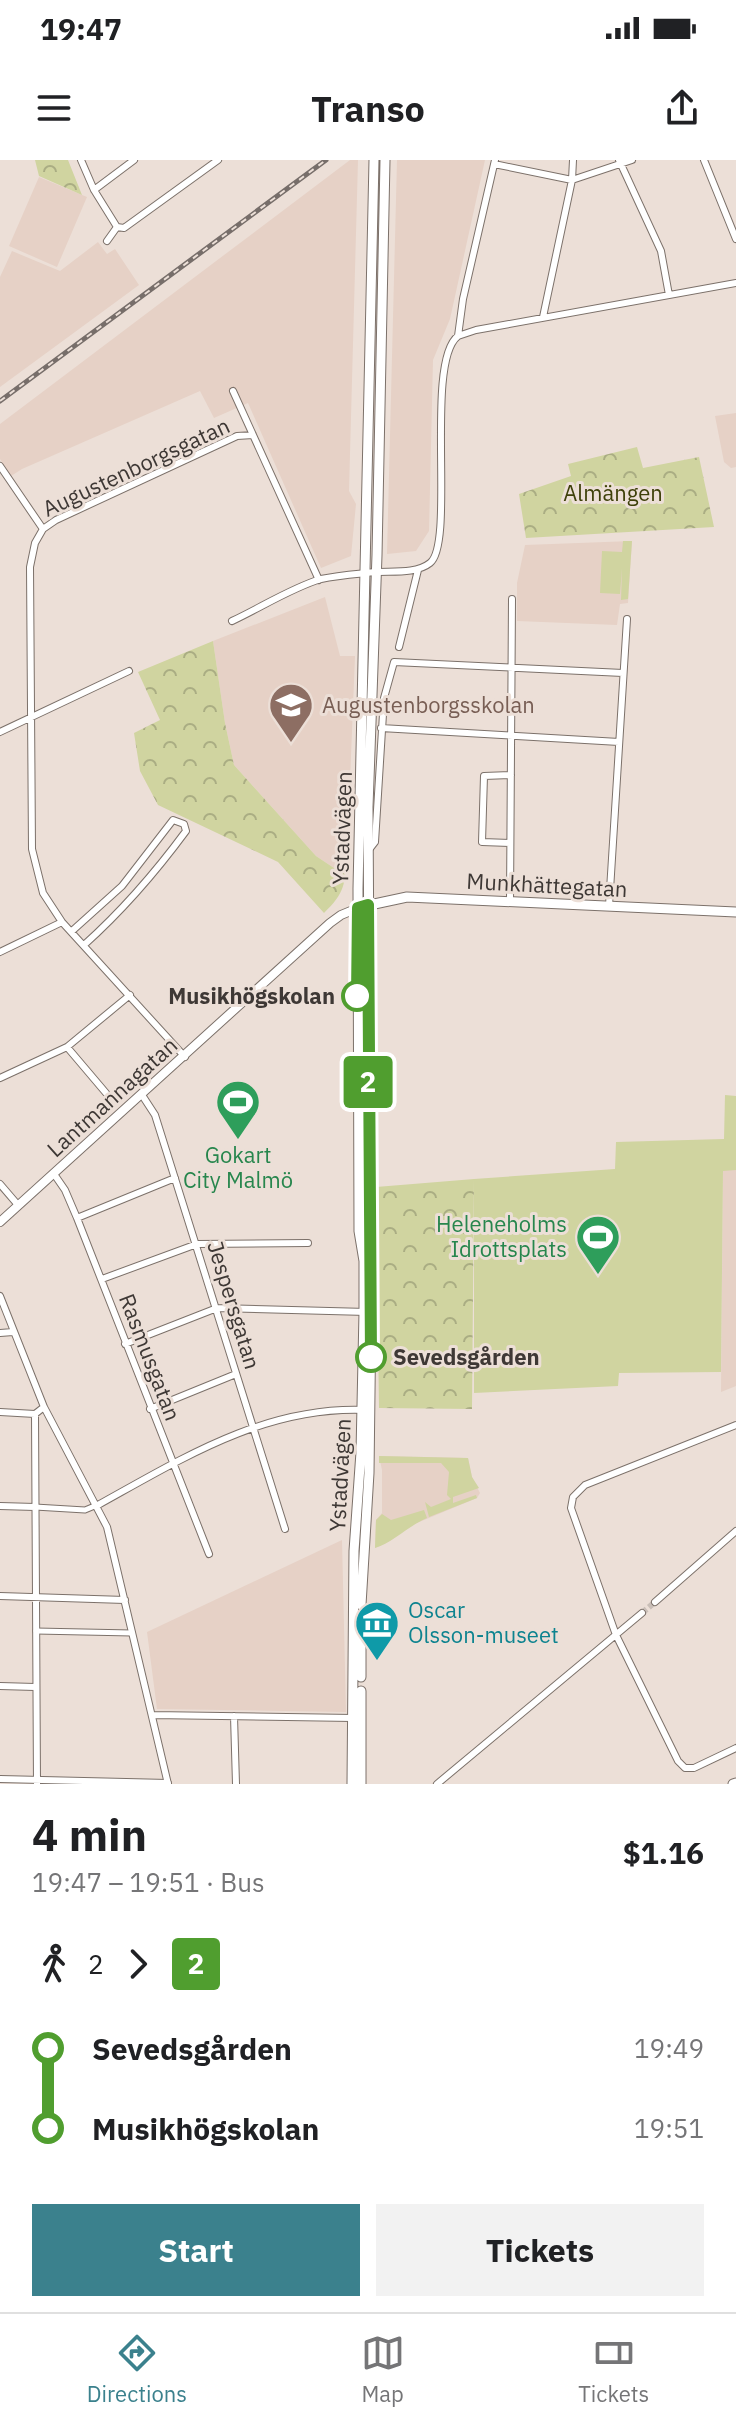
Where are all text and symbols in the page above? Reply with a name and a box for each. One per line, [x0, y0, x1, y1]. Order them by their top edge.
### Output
text: 19:47 [40, 9, 122, 48]
text: Transo [311, 85, 425, 132]
icon: menu [32, 86, 76, 130]
icon: share [660, 86, 704, 130]
street label: Augustenborgsgatan [37, 410, 234, 523]
park label: Almängen [563, 478, 663, 507]
school or university icon: Augustenborgsskolan [267, 681, 315, 744]
place label: Augustenborgsskolan [322, 690, 535, 719]
street label: Ystadvägen [325, 771, 358, 885]
street label: Munkhättegatan [466, 866, 628, 903]
place label: Musikhögskolan [168, 981, 335, 1010]
marker: Musikhögskolan [342, 981, 372, 1011]
street label: Lantmannagatan [40, 1030, 183, 1163]
line badge: 2 [342, 1056, 394, 1108]
text: 2 [360, 1063, 376, 1100]
sports icon: Gokart City Malmö [214, 1078, 262, 1141]
place label: Gokart City Malmö [183, 1140, 293, 1194]
place label: Heleneholms Idrottsplats [436, 1209, 567, 1263]
sports icon: Heleneholms Idrottsplats [574, 1213, 622, 1276]
street label: Jespersgatan [201, 1237, 268, 1373]
street label: Rasmusgatan [113, 1289, 188, 1424]
marker: Sevedsgården [356, 1342, 386, 1372]
place label: Sevedsgården [393, 1342, 540, 1371]
street label: Ystadvägen [322, 1418, 357, 1532]
place label: Oscar Olsson-museet [408, 1595, 559, 1649]
museum icon: Oscar Olsson-museet [353, 1599, 401, 1662]
text: 4 min [32, 1806, 147, 1863]
text: $1.16 [623, 1833, 704, 1872]
text: 19:47 – 19:51 · Bus [32, 1865, 265, 1899]
icon: walk [32, 1942, 76, 1986]
icon: forward [116, 1942, 160, 1986]
text: 2 [188, 1945, 204, 1982]
text: 2 [88, 1947, 104, 1981]
text: Sevedsgården [92, 2029, 292, 2068]
text: 19:49 [634, 2031, 704, 2065]
text: Musikhögskolan [92, 2109, 319, 2148]
text: 19:51 [634, 2111, 704, 2145]
button: Start [32, 2204, 360, 2296]
button: Tickets [376, 2204, 704, 2296]
tab: Directions [87, 2331, 187, 2408]
tab: Map [361, 2331, 405, 2408]
tab: Tickets [578, 2331, 649, 2408]

